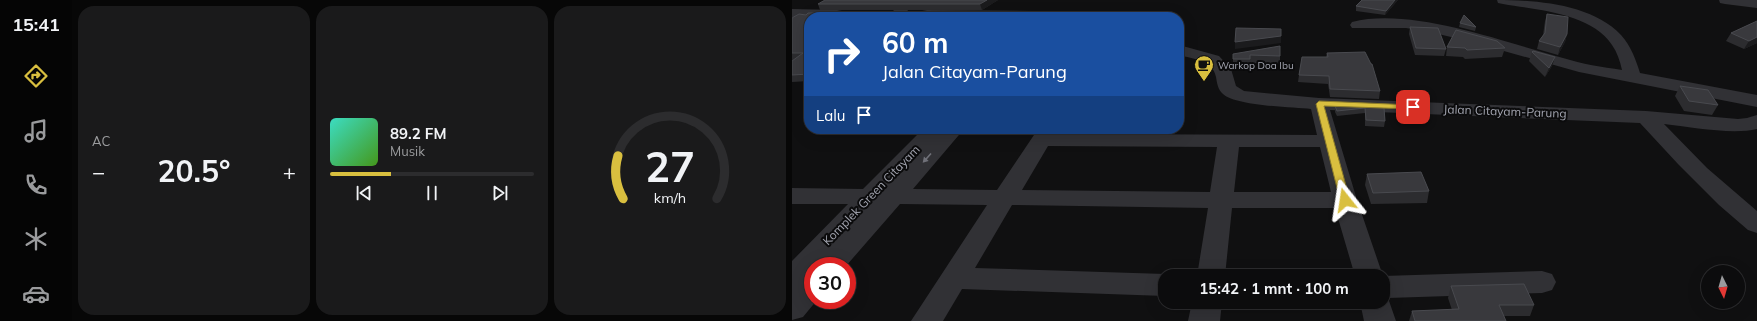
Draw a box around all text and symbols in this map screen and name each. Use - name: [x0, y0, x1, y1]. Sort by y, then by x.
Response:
- text: 15:41: [12, 13, 60, 36]
- text: 60 m: [882, 25, 948, 60]
- icon: right: [816, 28, 868, 80]
- cafe icon: Warkop Doa Ibu: [1193, 54, 1215, 82]
- place label: Warkop Doa Ibu: [1218, 59, 1294, 72]
- text: Jalan Citayam-Parung: [882, 60, 1067, 83]
- icon: directions: [22, 62, 50, 90]
- pin: [1396, 90, 1430, 124]
- icon: arrive: [1402, 96, 1424, 118]
- street label: Jalan Citayam-Parung: [1443, 101, 1567, 121]
- icon: arrive: [853, 104, 875, 126]
- text: Lalu: [816, 106, 845, 125]
- icon: music: [22, 117, 50, 145]
- text: 89.2 FM: [390, 124, 446, 143]
- text: AC: [92, 133, 110, 149]
- text: 27: [645, 139, 695, 191]
- street label: Komplek Green Citayam: [819, 142, 923, 248]
- text: Musik: [390, 143, 425, 159]
- text: 20.5°: [158, 152, 230, 190]
- one-way arrow: [923, 153, 932, 163]
- text: −: [92, 158, 105, 186]
- text: +: [283, 158, 296, 186]
- icon: phone: [22, 171, 50, 199]
- position arrow: [1324, 179, 1366, 221]
- icon: previous: [353, 182, 375, 204]
- icon: pause: [421, 182, 443, 204]
- icon: next: [489, 182, 511, 204]
- text: km/h: [654, 188, 686, 206]
- icon: climate: [22, 225, 50, 253]
- speed limit sign: 30: [804, 257, 856, 309]
- north arrow: [1701, 265, 1745, 309]
- map controls: [1701, 265, 1745, 309]
- text: 15:42 · 1 mnt · 100 m: [1199, 279, 1349, 298]
- icon: car: [22, 280, 50, 308]

